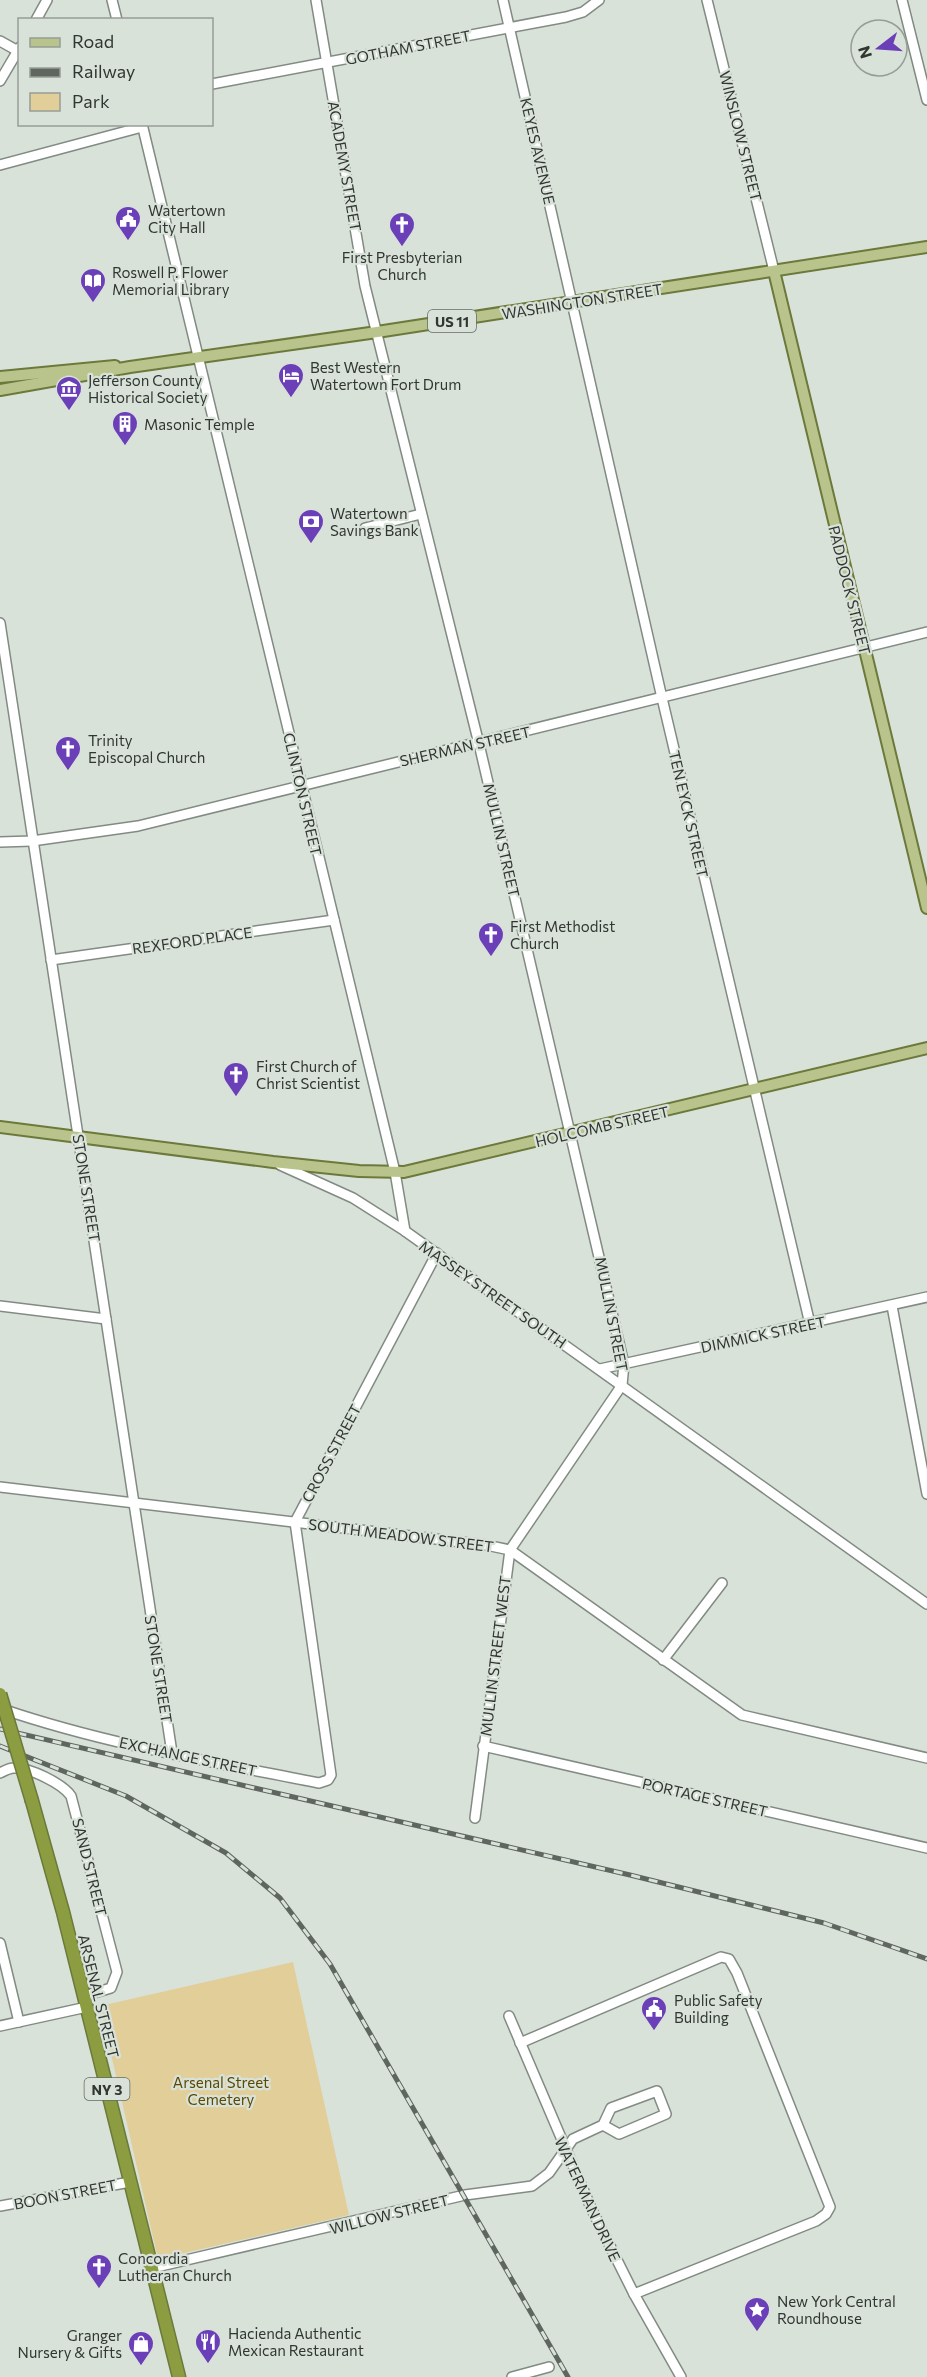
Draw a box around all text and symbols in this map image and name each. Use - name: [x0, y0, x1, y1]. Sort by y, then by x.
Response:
- legend: [18, 18, 213, 126]
- north arrow: [849, 18, 909, 78]
- street label: GOTHAM STREET: [344, 26, 472, 68]
- text: Road: [72, 30, 114, 52]
- text: N: [853, 44, 875, 61]
- text: Railway: [72, 60, 135, 82]
- street label: WINSLOW STREET: [716, 69, 766, 203]
- text: Park: [72, 90, 110, 112]
- street label: KEYES AVENUE: [517, 96, 559, 206]
- street label: ACADEMY STREET: [325, 99, 365, 233]
- place label: Watertown City Hall: [148, 201, 226, 236]
- public building icon: Watertown City Hall: [113, 204, 143, 242]
- church icon: First Presbyterian Church: [387, 210, 417, 248]
- place label: First Presbyterian Church: [342, 248, 462, 283]
- place label: Roswell P. Flower Memorial Library: [112, 263, 230, 298]
- library icon: Roswell P. Flower Memorial Library: [78, 266, 108, 304]
- street label: WASHINGTON STREET: [501, 279, 664, 323]
- road number: US 11: [428, 310, 476, 332]
- place label: Best Western Watertown Fort Drum: [310, 358, 461, 393]
- hotel icon: Best Western Watertown Fort Drum: [276, 361, 306, 399]
- place label: Jefferson County Historical Society: [88, 371, 208, 406]
- museum icon: Jefferson County Historical Society: [54, 374, 84, 412]
- building icon: Masonic Temple: [110, 409, 140, 447]
- place label: Masonic Temple: [144, 415, 255, 433]
- place label: Watertown Savings Bank: [330, 504, 419, 539]
- bank icon: Watertown Savings Bank: [296, 507, 326, 545]
- street label: PADDOCK STREET: [825, 524, 875, 657]
- street label: SHERMAN STREET: [398, 722, 532, 770]
- place label: Trinity Episcopal Church: [88, 731, 205, 766]
- street label: CLINTON STREET: [280, 731, 326, 858]
- church icon: Trinity Episcopal Church: [53, 734, 83, 772]
- street label: TEN EYCK STREET: [666, 749, 712, 880]
- street label: MULLIN STREET: [480, 781, 524, 899]
- place label: First Methodist Church: [510, 917, 615, 952]
- church icon: First Methodist Church: [476, 920, 506, 958]
- street label: REXFORD PLACE: [131, 923, 253, 957]
- place label: First Church of Christ Scientist: [256, 1057, 360, 1092]
- church icon: First Church of Christ Scientist: [221, 1060, 251, 1098]
- street label: HOLCOMB STREET: [533, 1102, 671, 1150]
- street label: STONE STREET: [70, 1133, 104, 1244]
- street label: MASSEY STREET SOUTH: [416, 1236, 570, 1352]
- street label: MULLIN STREET: [592, 1255, 632, 1373]
- street label: DIMMICK STREET: [699, 1312, 827, 1356]
- street label: CROSS STREET: [298, 1401, 365, 1505]
- street label: SOUTH MEADOW STREET: [307, 1515, 495, 1555]
- street label: MULLIN STREET WEST: [476, 1574, 514, 1737]
- street label: STONE STREET: [142, 1614, 176, 1725]
- street label: EXCHANGE STREET: [118, 1733, 259, 1779]
- street label: PORTAGE STREET: [641, 1774, 770, 1820]
- street label: SAND STREET: [69, 1816, 111, 1918]
- street label: ARSENAL STREET: [75, 1932, 123, 2060]
- place label: Public Safety Building: [674, 1991, 763, 2026]
- public building icon: Public Safety Building: [639, 1994, 669, 2032]
- park label: Arsenal Street Cemetery: [173, 2073, 269, 2108]
- road number: NY 3: [84, 2078, 130, 2100]
- street label: WATERMAN DRIVE: [551, 2134, 625, 2264]
- street label: BOON STREET: [12, 2175, 118, 2213]
- street label: WILLOW STREET: [328, 2190, 451, 2238]
- place label: Concordia Lutheran Church: [118, 2249, 232, 2284]
- church icon: Concordia Lutheran Church: [84, 2252, 114, 2290]
- place label: New York Central Roundhouse: [777, 2292, 896, 2327]
- place icon: New York Central Roundhouse: [742, 2295, 772, 2333]
- place label: Hacienda Authentic Mexican Restaurant: [228, 2324, 364, 2359]
- place label: Granger Nursery & Gifts: [18, 2326, 122, 2361]
- restaurant icon: Hacienda Authentic Mexican Restaurant: [193, 2327, 223, 2365]
- shop icon: Granger Nursery & Gifts: [126, 2329, 156, 2367]

